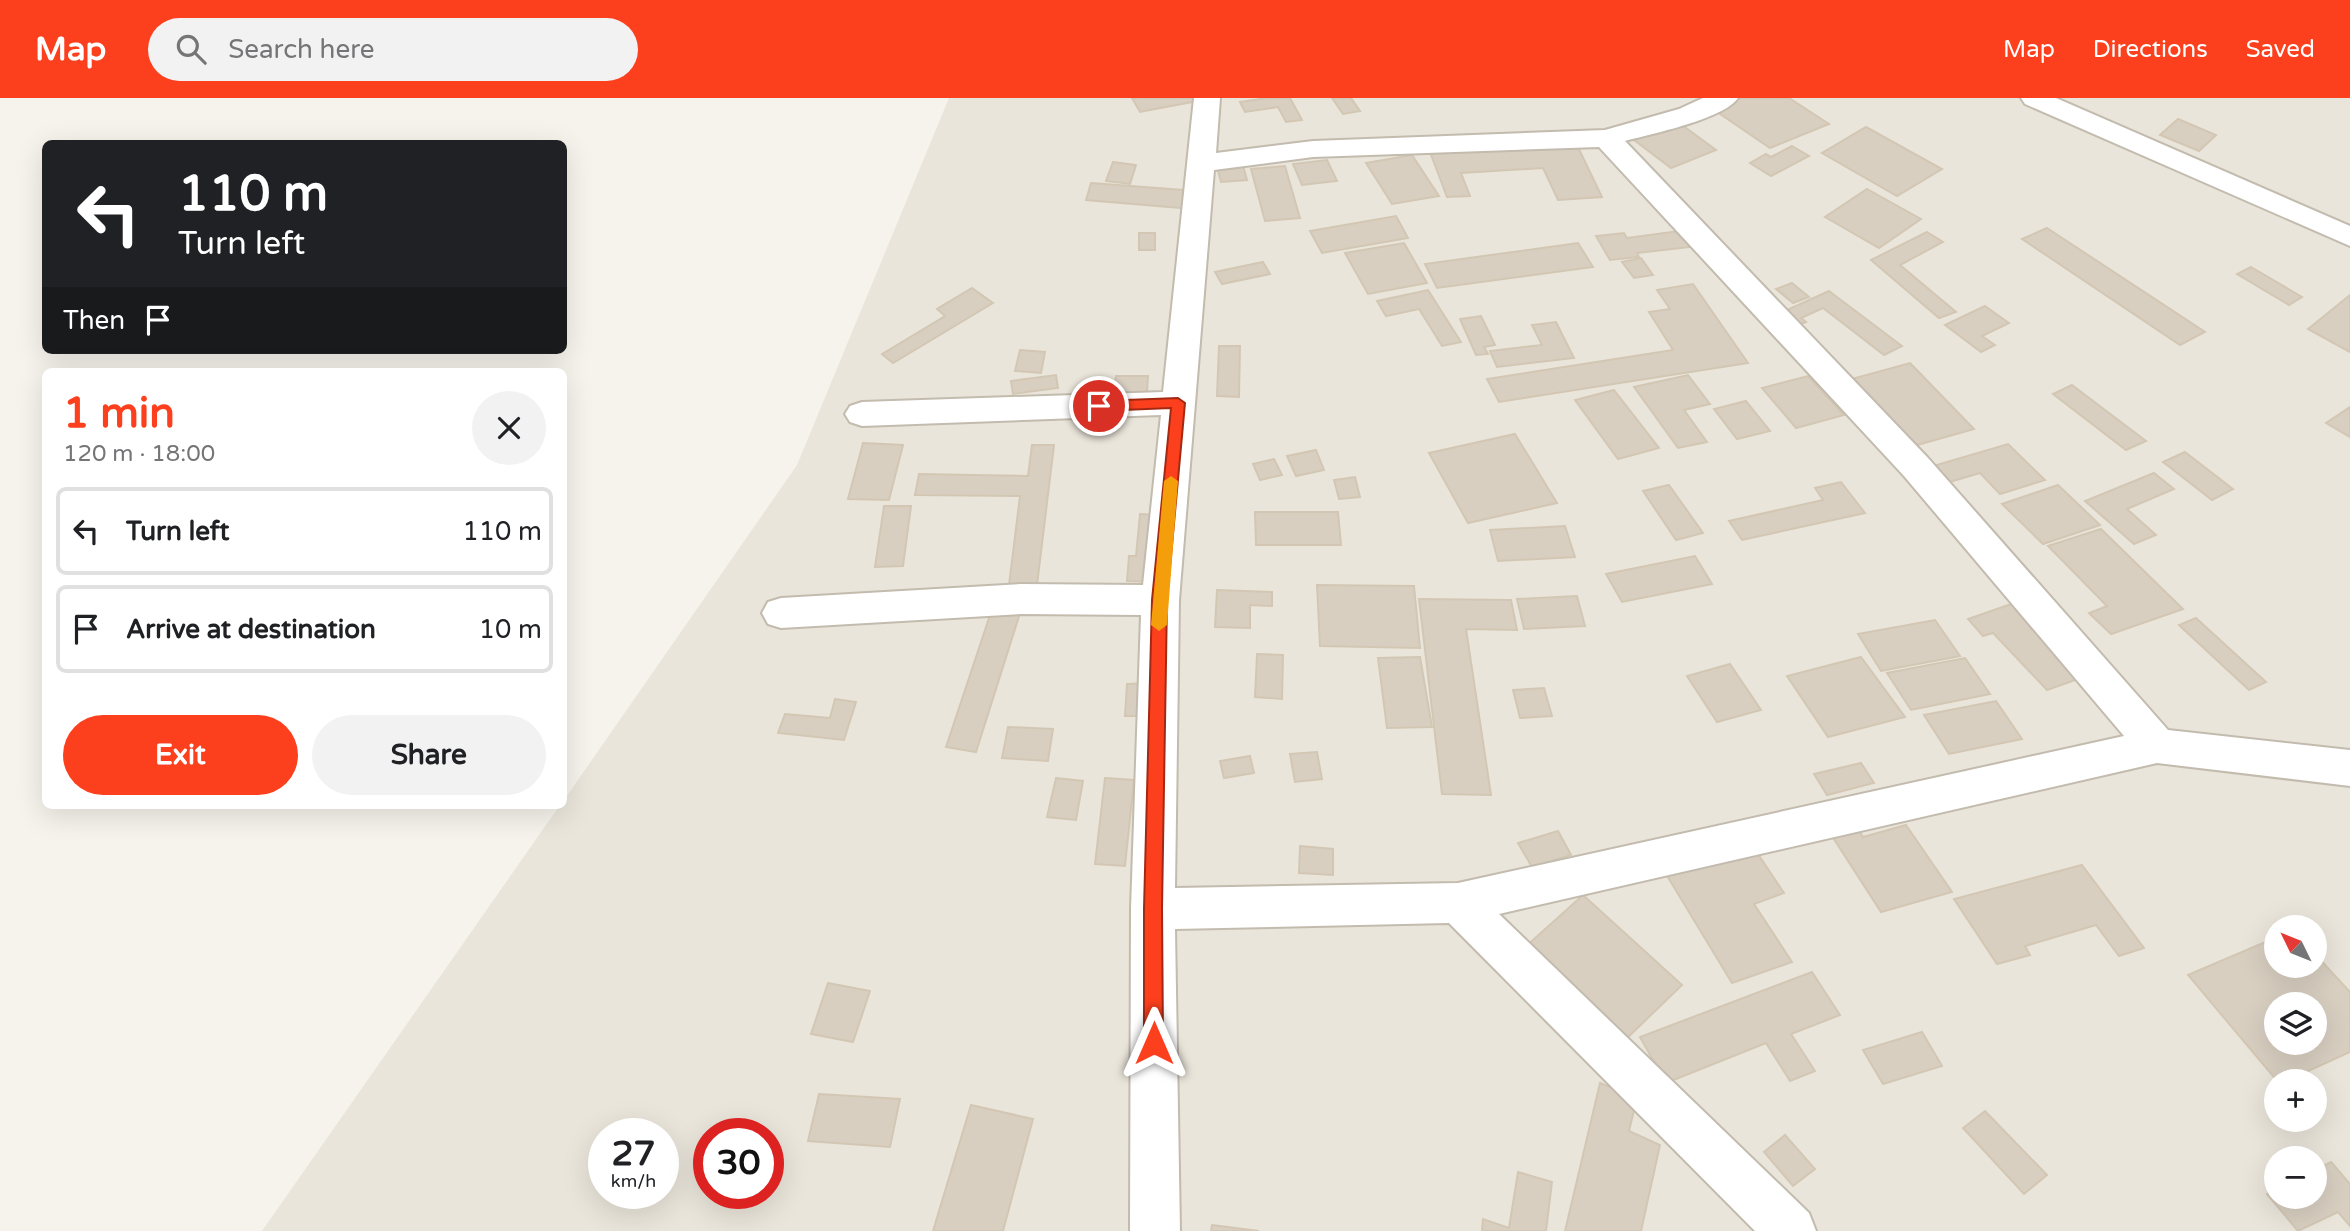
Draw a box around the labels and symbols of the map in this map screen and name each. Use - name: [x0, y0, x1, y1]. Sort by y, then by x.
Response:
- pin: [1069, 376, 1129, 436]
- north arrow: [2264, 915, 2328, 978]
- position arrow: [1117, 1006, 1191, 1080]
- speed limit sign: 30: [693, 1118, 784, 1209]

